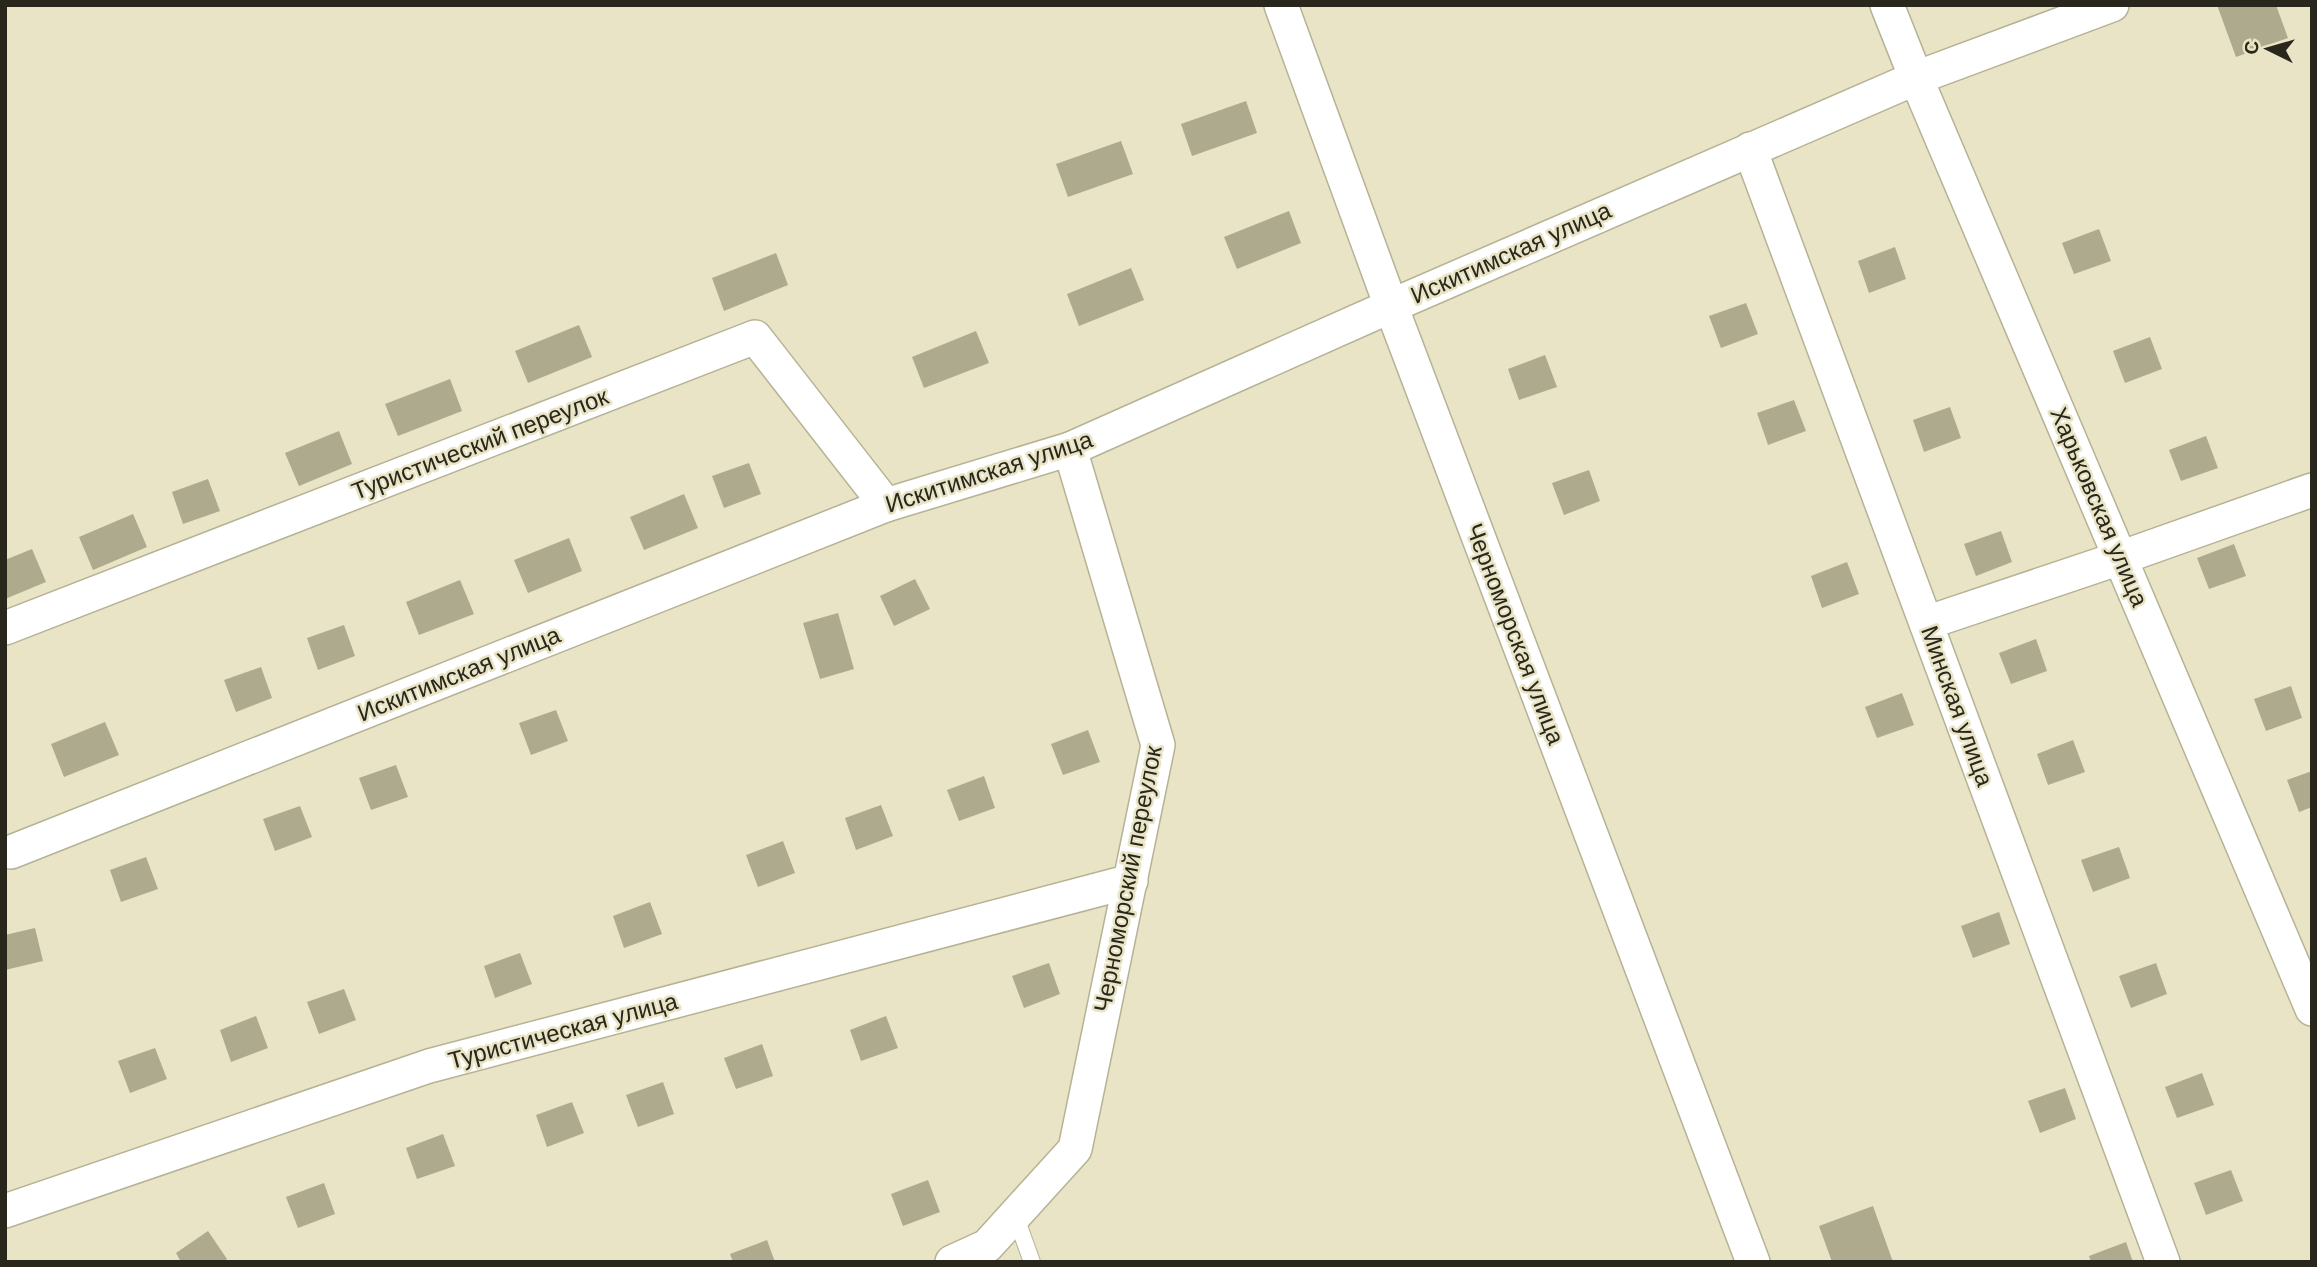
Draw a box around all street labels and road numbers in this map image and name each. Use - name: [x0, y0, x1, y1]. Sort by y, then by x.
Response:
- street label: Искитимская улица: [1407, 196, 1616, 309]
- street label: Туристический переулок: [348, 382, 612, 505]
- street label: Харьковская улица: [2045, 403, 2154, 611]
- street label: Искитимская улица: [882, 425, 1096, 518]
- street label: Черноморская улица: [1461, 520, 1570, 749]
- street label: Искитимская улица: [354, 620, 565, 727]
- street label: Минская улица: [1916, 622, 1999, 790]
- street label: Черноморский переулок: [1088, 743, 1167, 1014]
- street label: Туристическая улица: [445, 987, 681, 1074]

